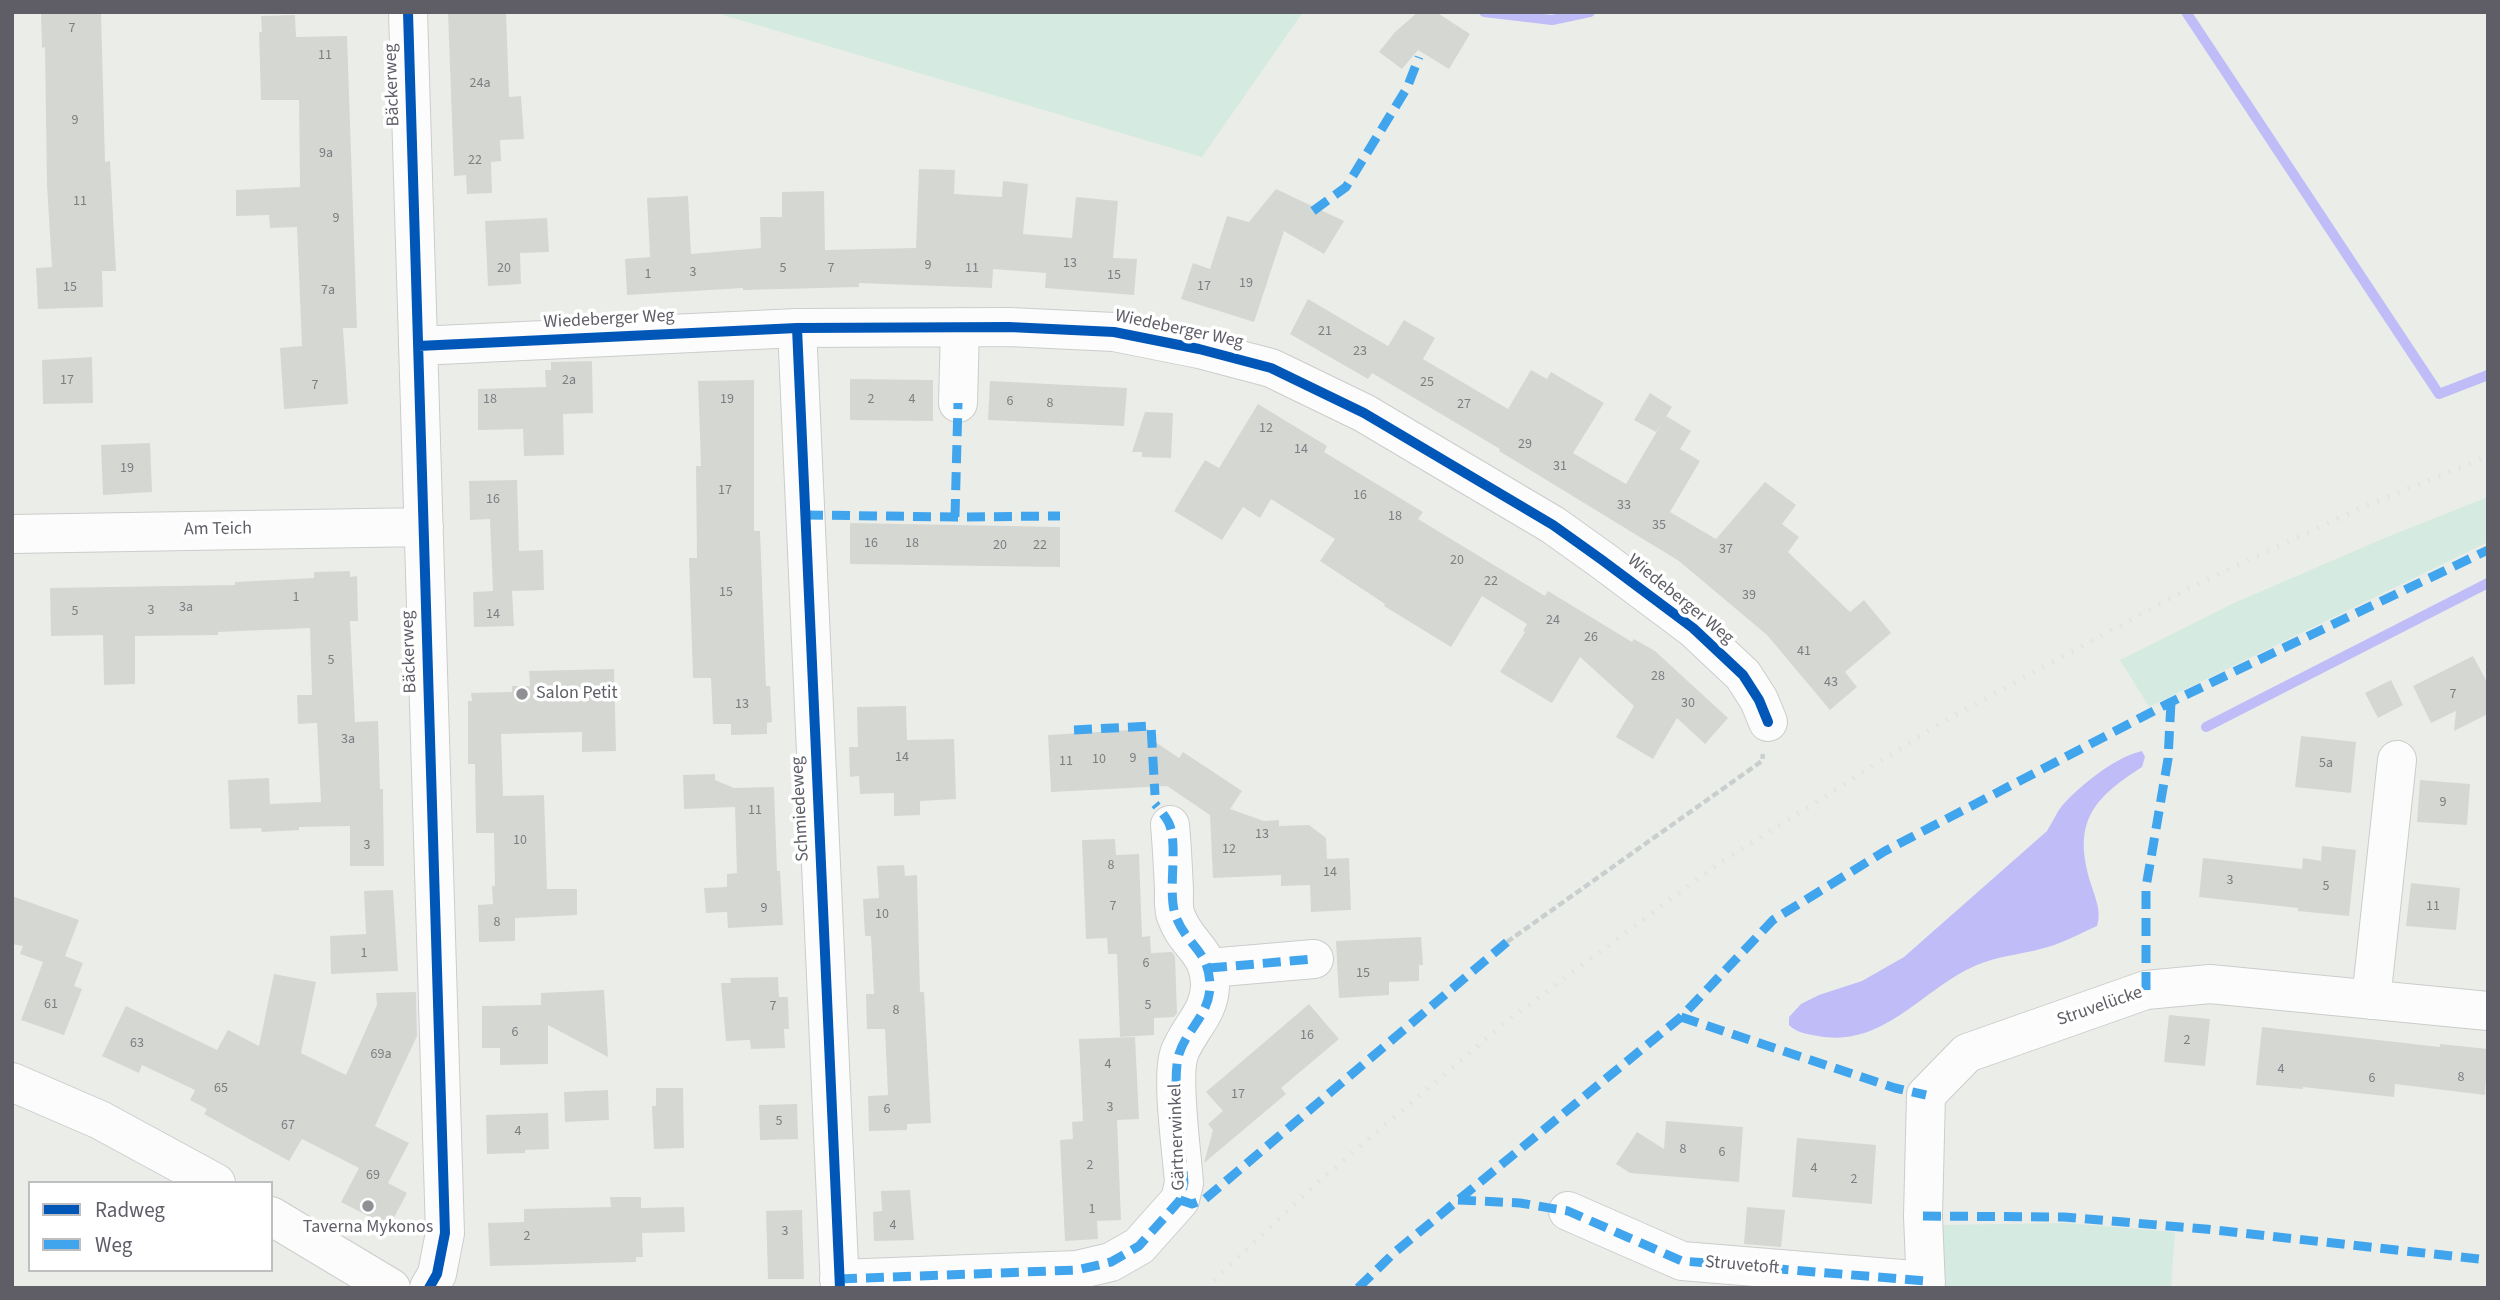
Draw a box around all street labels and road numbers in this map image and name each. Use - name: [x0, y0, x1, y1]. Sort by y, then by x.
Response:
- street label: Bäckerweg: [381, 43, 405, 127]
- street label: Wiedeberger Weg: [543, 306, 675, 334]
- street label: Wiedeberger Weg: [1113, 306, 1245, 354]
- street label: Am Teich: [184, 519, 252, 541]
- street label: Wiedeberger Weg: [1622, 550, 1738, 650]
- street label: Bäckerweg: [398, 610, 422, 694]
- street label: Schmiedeweg: [787, 756, 815, 862]
- street label: Struvelücke: [2055, 982, 2145, 1032]
- street label: Gärtnerwinkel: [1165, 1083, 1191, 1191]
- street label: Struvetoft: [1704, 1252, 1780, 1280]

